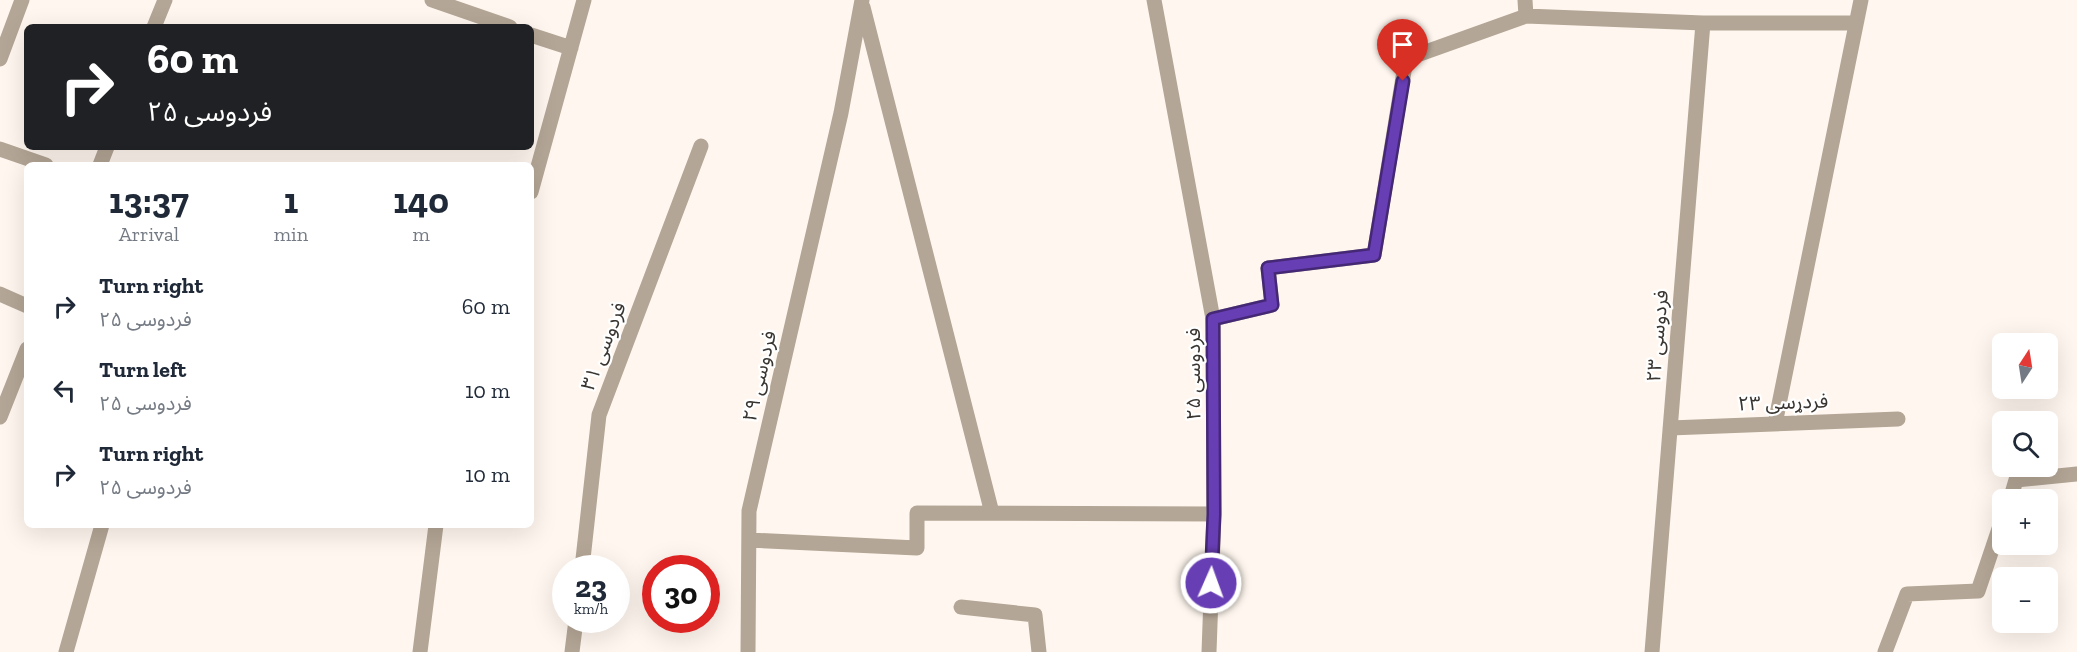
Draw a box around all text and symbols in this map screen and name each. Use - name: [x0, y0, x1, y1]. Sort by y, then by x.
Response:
- pin: [1377, 19, 1428, 81]
- icon: arrive: [1386, 28, 1419, 61]
- text: 60 m: [147, 33, 238, 84]
- icon: right: [48, 48, 126, 126]
- text: فردوسی ۲۵: [147, 96, 272, 128]
- text: 13:37: [109, 179, 189, 222]
- text: 1: [284, 179, 298, 222]
- text: 140: [393, 179, 449, 222]
- text: Arrival: [119, 222, 179, 246]
- text: min: [274, 222, 308, 246]
- text: m: [412, 222, 430, 246]
- text: Turn right: [99, 272, 203, 299]
- street label: فردوسی ۲۳: [1641, 289, 1673, 383]
- icon: right: [48, 290, 81, 323]
- text: 60 m: [462, 293, 510, 320]
- street label: فردوسی ۳۱: [575, 298, 631, 394]
- text: فردوسی ۲۵: [99, 307, 192, 331]
- street label: فردوسی ۲۹: [737, 328, 781, 424]
- street label: فردوسی ۲۵: [1181, 328, 1205, 420]
- north arrow: [1992, 333, 2058, 399]
- map controls: [1992, 333, 2058, 633]
- text: Turn left: [99, 356, 186, 383]
- icon: left: [48, 374, 81, 407]
- text: 10 m: [465, 377, 510, 404]
- street label: فردړسی ۲۳: [1737, 388, 1829, 416]
- text: فردوسی ۲۵: [99, 391, 192, 415]
- button: search: [1992, 411, 2058, 477]
- text: Turn right: [99, 440, 203, 467]
- icon: right: [48, 458, 81, 491]
- text: 10 m: [465, 461, 510, 488]
- text: فردوسی ۲۵: [99, 475, 192, 499]
- button: +: [1992, 489, 2058, 555]
- position arrow: [1179, 551, 1243, 615]
- speed limit sign: 30: [642, 555, 720, 633]
- button: −: [1992, 567, 2058, 633]
- text: 23: [575, 569, 607, 605]
- text: km/h: [574, 600, 608, 618]

